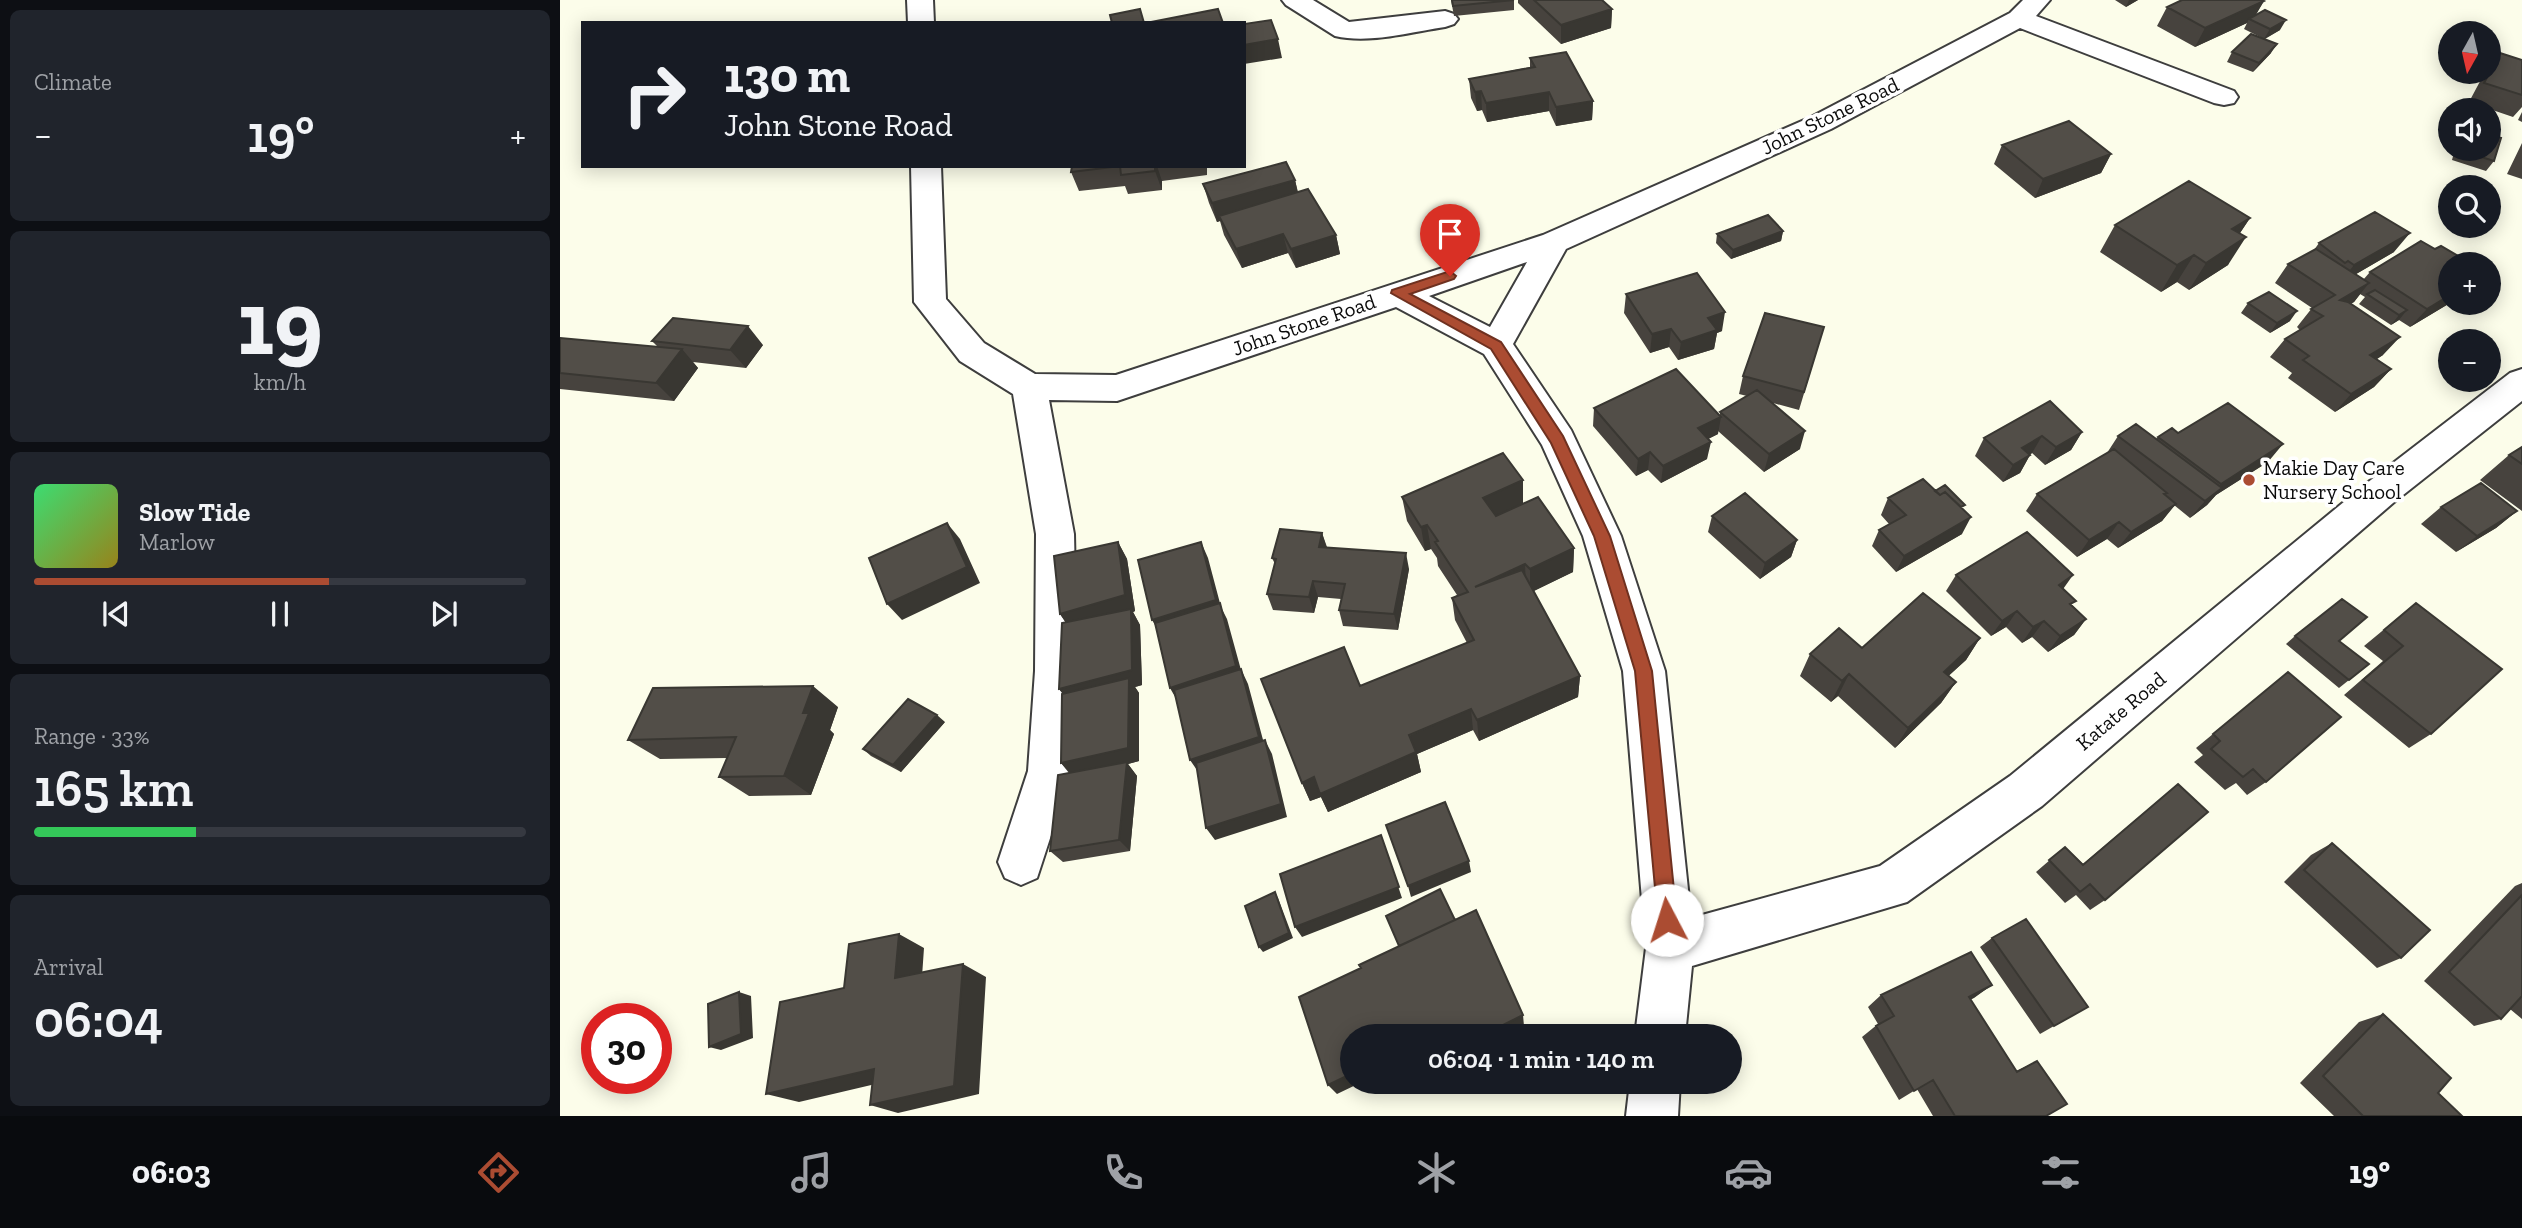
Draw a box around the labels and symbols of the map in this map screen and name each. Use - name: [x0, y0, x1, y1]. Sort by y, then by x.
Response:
- north arrow: [2438, 21, 2501, 84]
- street label: John Stone Road: [1757, 71, 1903, 160]
- pin: [1420, 204, 1480, 276]
- street label: John Stone Road: [1229, 288, 1379, 361]
- place label: Makie Day Care Nursery School: [2263, 455, 2405, 504]
- marker: Makie Day Care Nursery School: [2241, 472, 2257, 488]
- street label: Katate Road: [2071, 666, 2171, 755]
- position arrow: [1630, 883, 1704, 957]
- speed limit sign: 30: [581, 1003, 672, 1094]

